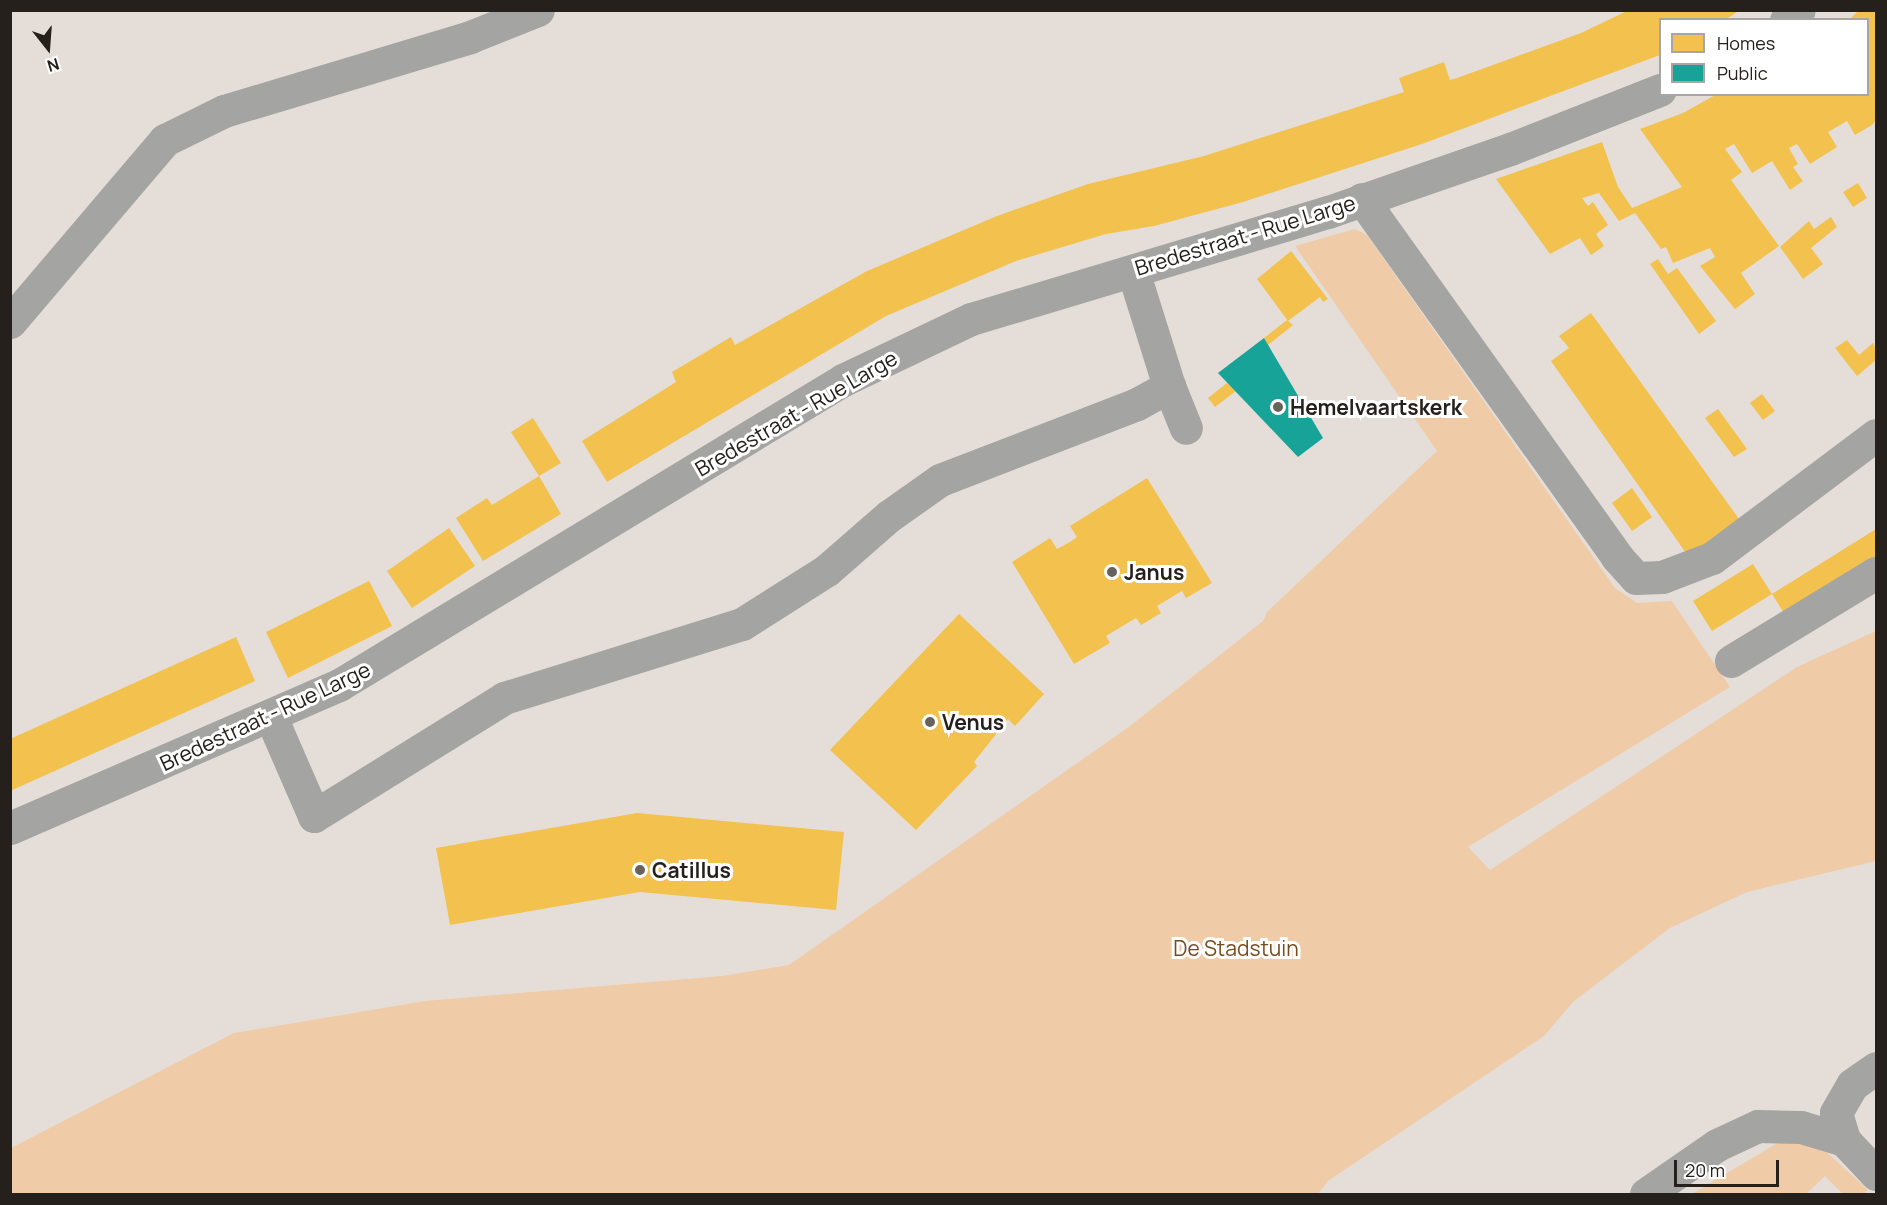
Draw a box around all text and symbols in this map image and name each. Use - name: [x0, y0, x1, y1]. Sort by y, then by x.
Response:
- north arrow: [18, 18, 78, 78]
- legend: [1659, 18, 1869, 96]
- text: Homes: [1717, 31, 1775, 55]
- text: N: [45, 53, 62, 77]
- text: Public: [1717, 61, 1768, 85]
- street label: Bredestraat - Rue Large: [1132, 189, 1358, 281]
- street label: Bredestraat - Rue Large: [690, 345, 902, 481]
- place label: Hemelvaartskerk: [1290, 394, 1462, 420]
- marker: Hemelvaartskerk: [1271, 400, 1285, 414]
- place label: Janus: [1124, 559, 1184, 585]
- marker: Janus: [1105, 565, 1119, 579]
- street label: Bredestraat - Rue Large: [156, 656, 374, 776]
- place label: Venus: [942, 709, 1004, 735]
- marker: Venus: [923, 715, 937, 729]
- place label: Catillus: [652, 857, 731, 883]
- marker: Catillus: [633, 863, 647, 877]
- park label: De Stadstuin: [1173, 935, 1299, 961]
- scale bar: [1677, 1148, 1782, 1186]
- text: 20 m: [1685, 1158, 1725, 1182]

